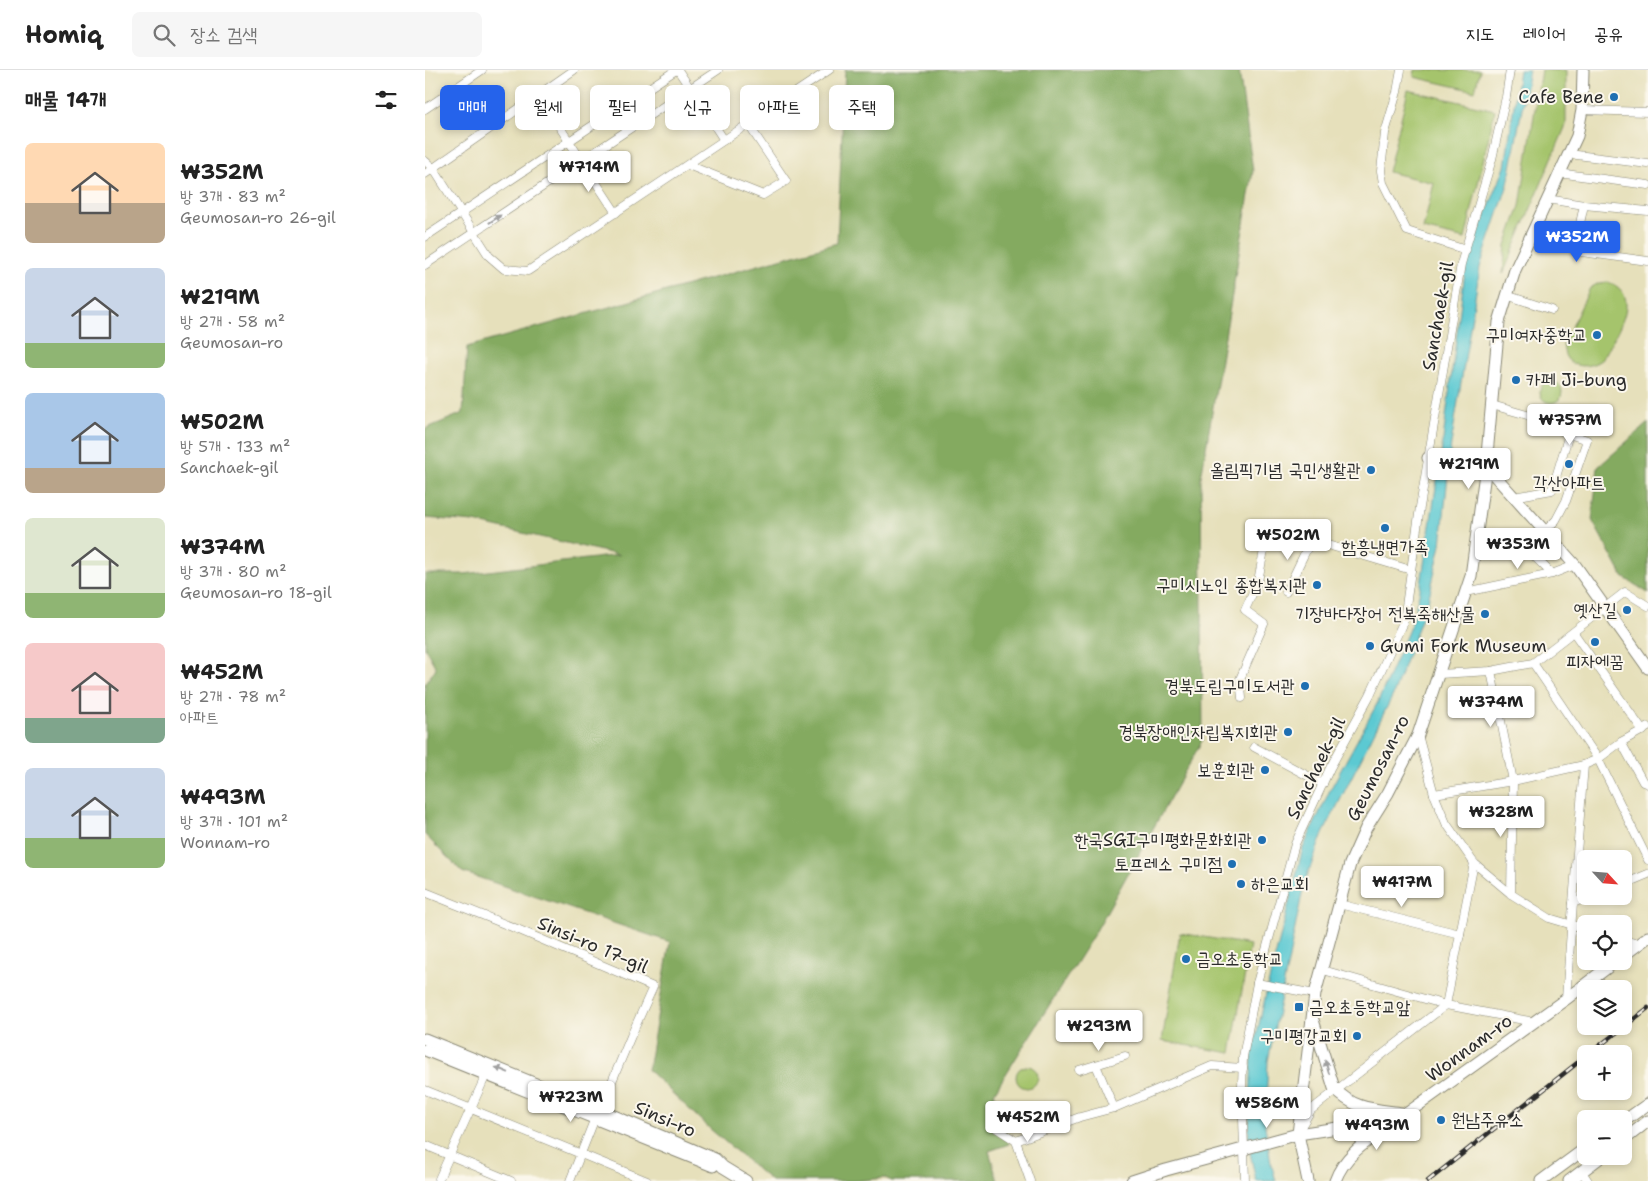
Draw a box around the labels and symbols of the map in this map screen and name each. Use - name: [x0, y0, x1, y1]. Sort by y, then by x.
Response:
- place label: Cafe Bene: [1518, 85, 1604, 109]
- marker: Cafe Bene: [1608, 91, 1620, 103]
- pin: ₩714M: [554, 150, 624, 193]
- one-way arrow: [488, 214, 501, 224]
- pin: ₩352M: [1542, 220, 1612, 263]
- street label: Sanchaek-gil: [1417, 259, 1460, 373]
- place label: 구미여자중학교: [1486, 323, 1587, 347]
- marker: 구미여자중학교: [1591, 329, 1603, 341]
- place label: 카페 Ji-bung: [1526, 368, 1627, 392]
- marker: 카페 Ji-bung: [1510, 374, 1522, 386]
- pin: ₩757M: [1535, 404, 1605, 446]
- pin: ₩219M: [1434, 448, 1504, 490]
- place label: 올림픽기념 국민생활관: [1210, 458, 1361, 482]
- marker: 각산아파트: [1563, 458, 1575, 470]
- marker: 올림픽기념 국민생활관: [1365, 464, 1377, 476]
- place label: 각산아파트: [1533, 471, 1605, 495]
- pin: ₩502M: [1253, 518, 1323, 561]
- marker: 함흥냉면가족: [1379, 522, 1391, 534]
- pin: ₩353M: [1483, 528, 1553, 570]
- place label: 함흥냉면가족: [1342, 535, 1428, 559]
- place label: 구미시노인 종합복지관: [1156, 573, 1307, 597]
- marker: 구미시노인 종합복지관: [1311, 579, 1323, 591]
- place label: 옛산길: [1574, 598, 1618, 622]
- place label: 기장바다장어 전복죽해산물: [1295, 602, 1475, 626]
- marker: 옛산길: [1621, 604, 1633, 616]
- marker: 기장바다장어 전복죽해산물: [1479, 608, 1491, 620]
- place label: Gumi Fork Museum: [1380, 634, 1547, 658]
- marker: 피자에꿈: [1589, 636, 1601, 648]
- marker: Gumi Fork Museum: [1364, 640, 1376, 652]
- place label: 피자에꿈: [1566, 649, 1624, 673]
- place label: 경북도립구미도서관: [1165, 674, 1295, 698]
- marker: 경북도립구미도서관: [1299, 680, 1311, 692]
- pin: ₩374M: [1456, 686, 1526, 728]
- street label: Geumosan-ro: [1341, 711, 1415, 825]
- street label: Sanchaek-gil: [1281, 712, 1351, 823]
- place label: 경북장애인자립복지회관: [1119, 720, 1278, 744]
- marker: 경북장애인자립복지회관: [1282, 726, 1294, 738]
- place label: 보훈회관: [1197, 758, 1255, 782]
- marker: 보훈회관: [1259, 764, 1271, 776]
- pin: ₩328M: [1466, 796, 1536, 838]
- place label: 한국SGI구미평화문화회관: [1074, 828, 1252, 852]
- marker: 한국SGI구미평화문화회관: [1256, 834, 1268, 846]
- north arrow: [1577, 850, 1633, 905]
- place label: 토프레소 구미점: [1114, 852, 1223, 876]
- marker: 토프레소 구미점: [1226, 858, 1238, 870]
- pin: ₩417M: [1367, 866, 1437, 908]
- place label: 하은교회: [1251, 872, 1309, 896]
- marker: 하은교회: [1235, 878, 1247, 890]
- street label: Sinsi-ro 17-gil: [534, 911, 653, 979]
- place label: 금오초등학교: [1196, 947, 1283, 971]
- marker: 금오초등학교: [1180, 953, 1192, 965]
- place label: 금오초등학교앞: [1309, 995, 1411, 1019]
- marker: 금오초등학교앞: [1293, 1001, 1305, 1013]
- street label: Wonnam-ro: [1421, 1008, 1517, 1088]
- pin: ₩293M: [1064, 1010, 1134, 1052]
- place label: 구미평강교회: [1260, 1024, 1347, 1048]
- marker: 구미평강교회: [1351, 1030, 1363, 1042]
- one-way arrow: [1323, 1059, 1331, 1074]
- one-way arrow: [494, 1066, 509, 1074]
- pin: ₩723M: [536, 1080, 606, 1123]
- pin: ₩586M: [1232, 1086, 1302, 1129]
- street label: Sinsi-ro: [631, 1095, 699, 1143]
- pin: ₩452M: [993, 1100, 1063, 1143]
- pin: ₩493M: [1342, 1108, 1412, 1151]
- place label: 원남주유소: [1451, 1108, 1523, 1132]
- marker: 원남주유소: [1435, 1114, 1447, 1126]

